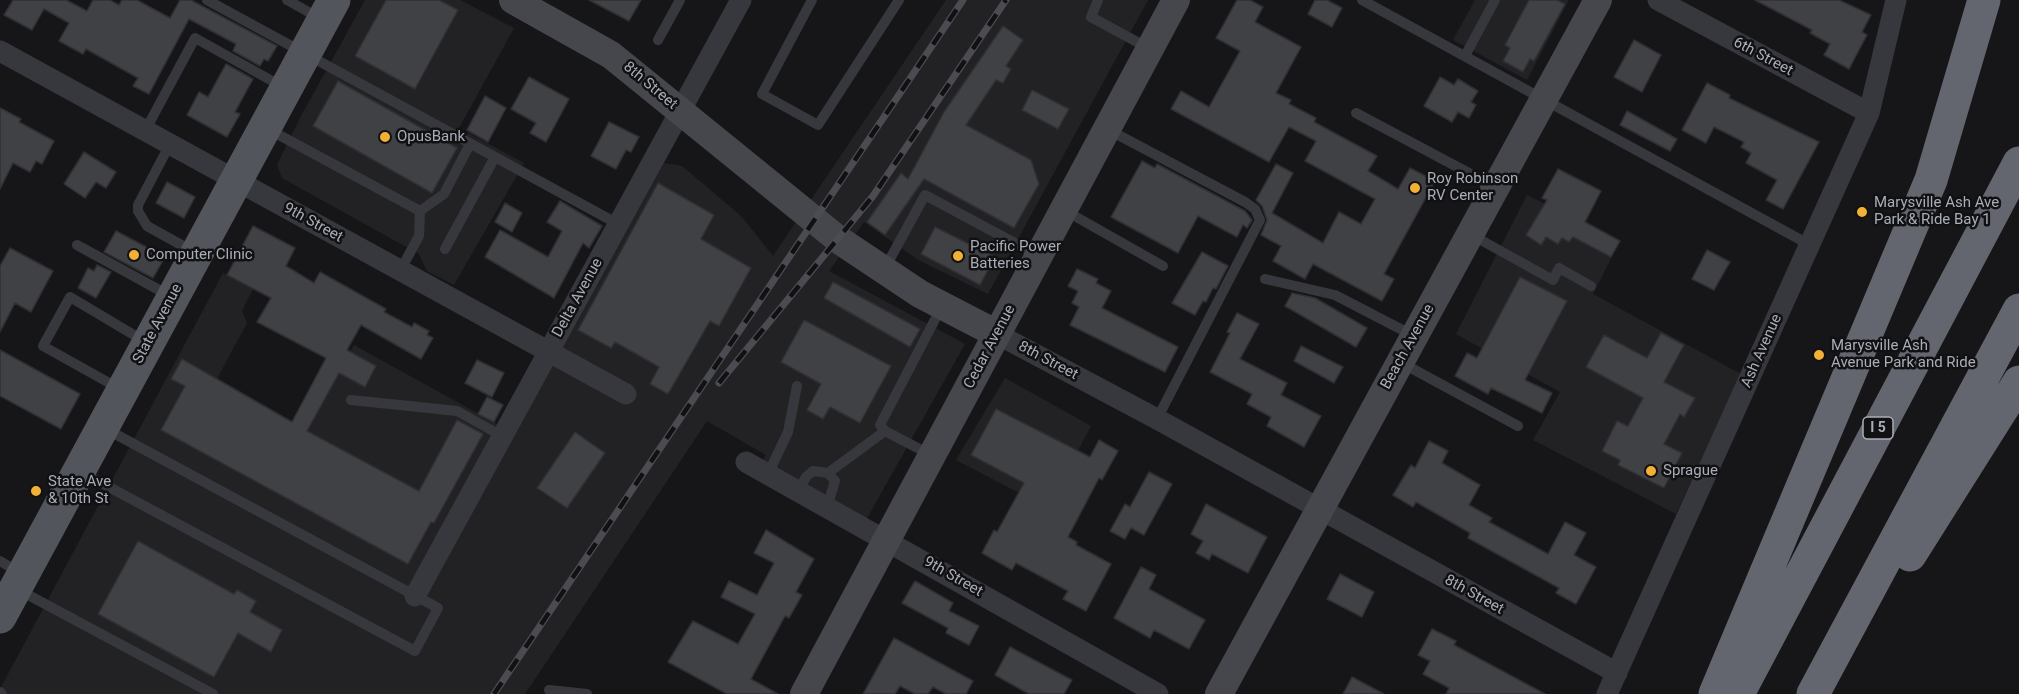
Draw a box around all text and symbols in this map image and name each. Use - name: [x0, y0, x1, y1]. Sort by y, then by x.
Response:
- street label: 6th Street: [1730, 34, 1796, 80]
- street label: 8th Street: [619, 58, 681, 114]
- place label: OpusBank: [397, 128, 465, 146]
- marker: OpusBank: [378, 130, 392, 144]
- place label: Roy Robinson RV Center: [1427, 170, 1518, 205]
- marker: Roy Robinson RV Center: [1408, 181, 1422, 195]
- place label: Marysville Ash Ave Park & Ride Bay 1: [1874, 194, 1999, 229]
- street label: 9th Street: [280, 199, 346, 247]
- marker: Marysville Ash Ave Park & Ride Bay 1: [1855, 205, 1869, 219]
- place label: Pacific Power Batteries: [970, 238, 1061, 273]
- place label: Computer Clinic: [146, 246, 253, 264]
- marker: Computer Clinic: [127, 248, 141, 262]
- marker: Pacific Power Batteries: [951, 249, 965, 263]
- street label: Delta Avenue: [549, 255, 607, 341]
- street label: State Avenue: [129, 281, 187, 367]
- street label: Beach Avenue: [1377, 301, 1439, 393]
- street label: Cedar Avenue: [960, 302, 1020, 392]
- street label: Ash Avenue: [1738, 311, 1786, 391]
- place label: Marysville Ash Avenue Park and Ride: [1831, 337, 1976, 372]
- street label: 8th Street: [1015, 338, 1081, 384]
- marker: Marysville Ash Avenue Park and Ride: [1812, 348, 1826, 362]
- road number: I 5: [1863, 417, 1893, 439]
- place label: Sprague: [1663, 462, 1718, 480]
- marker: Sprague: [1644, 464, 1658, 478]
- place label: State Ave & 10th St: [48, 473, 111, 508]
- marker: State Ave & 10th St: [29, 484, 43, 498]
- street label: 9th Street: [920, 553, 986, 601]
- street label: 8th Street: [1441, 571, 1507, 619]

